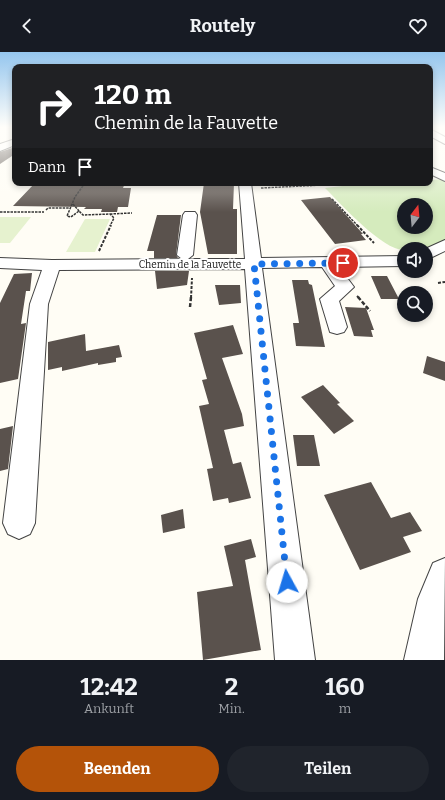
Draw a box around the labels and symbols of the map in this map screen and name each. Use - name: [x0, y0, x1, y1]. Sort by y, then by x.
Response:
- north arrow: [397, 198, 433, 234]
- pin: [326, 246, 360, 280]
- street label: Chemin de la Fauvette: [139, 259, 241, 271]
- position arrow: [266, 561, 308, 603]

